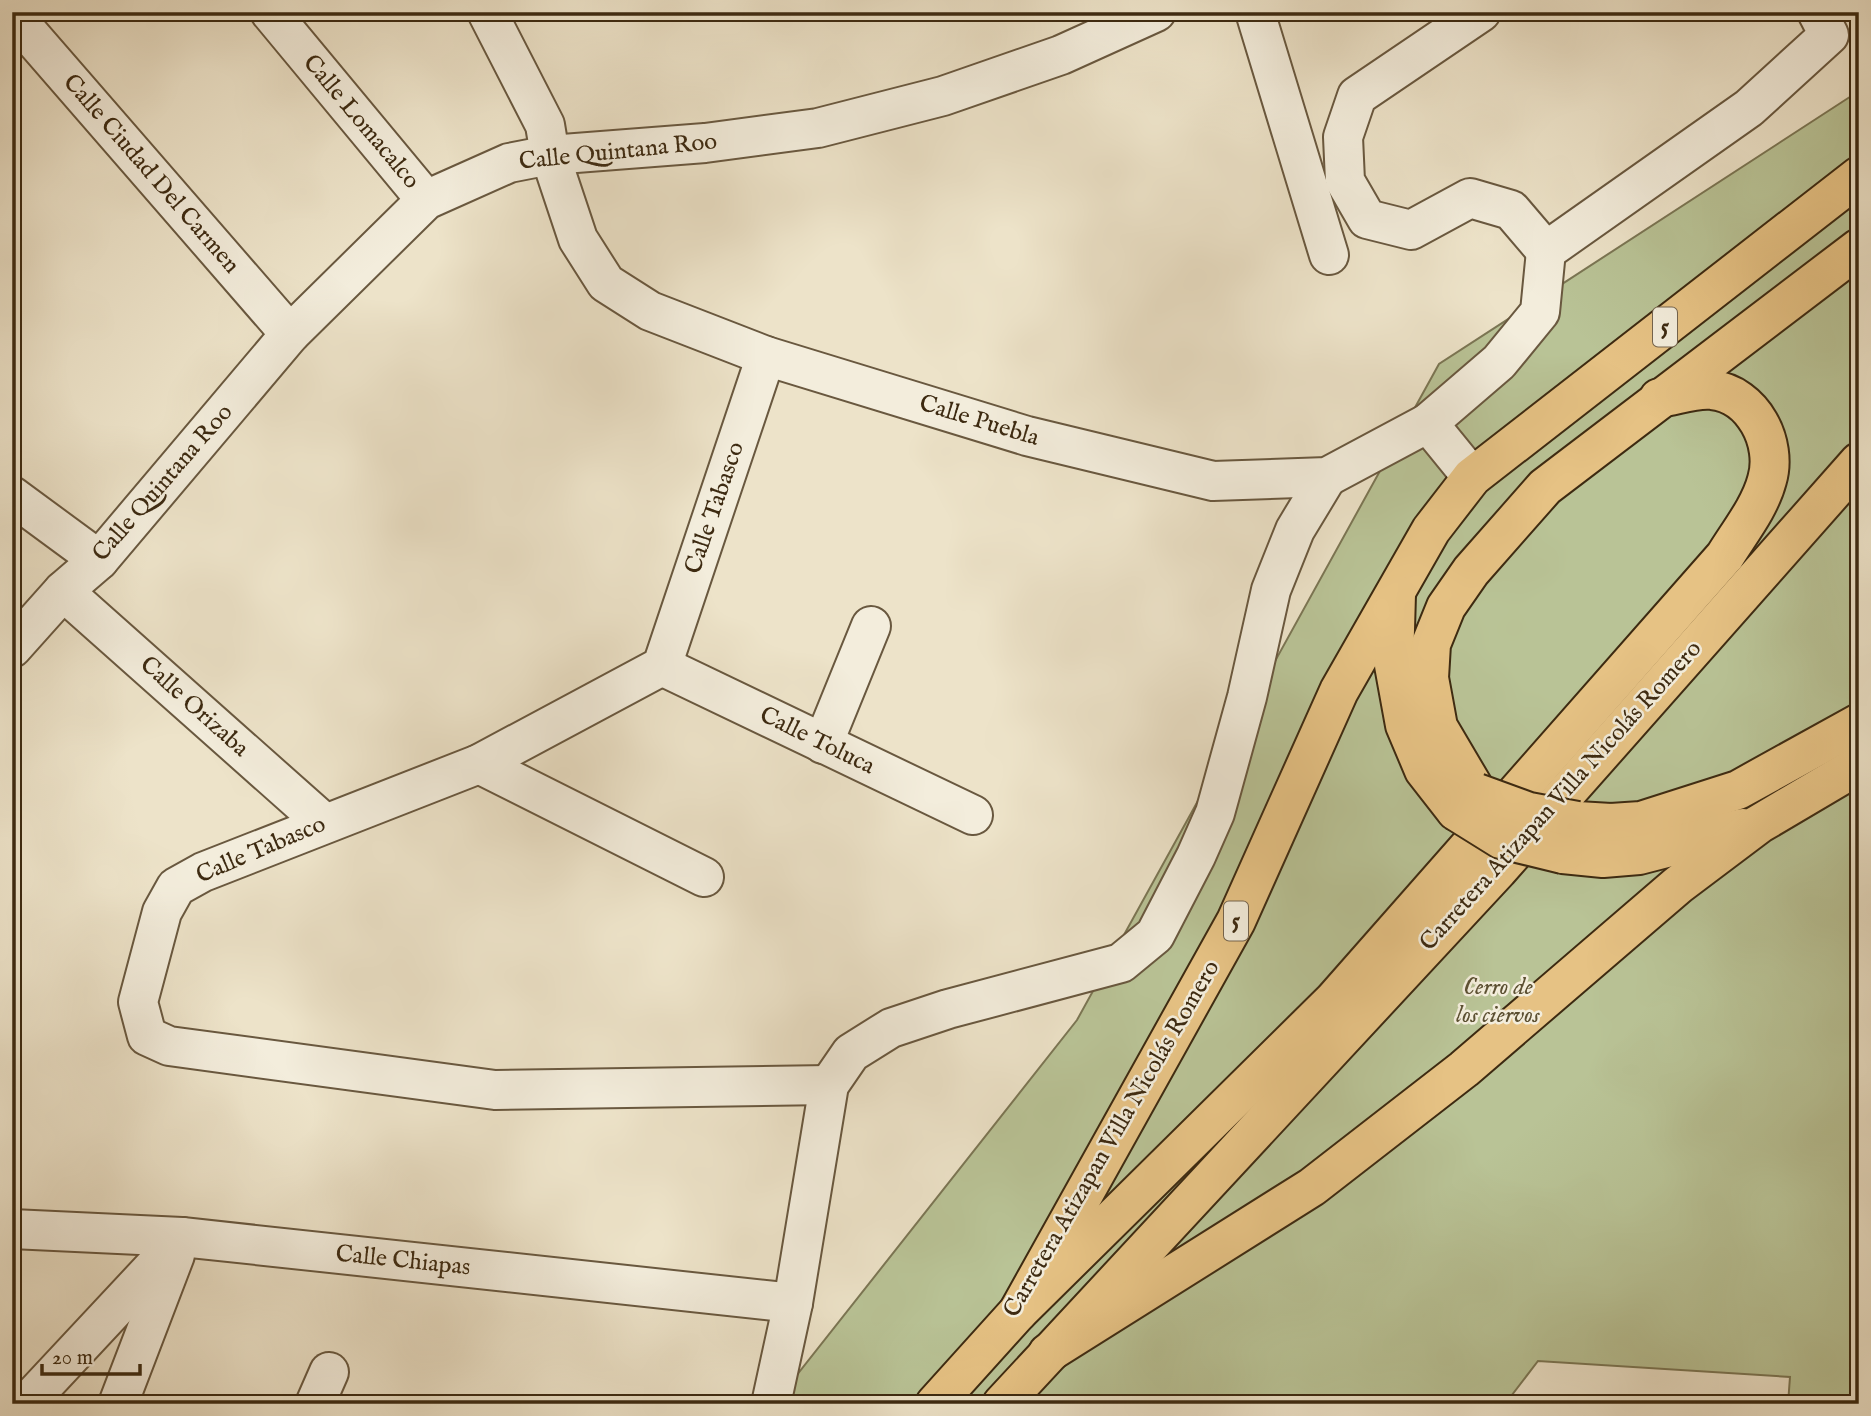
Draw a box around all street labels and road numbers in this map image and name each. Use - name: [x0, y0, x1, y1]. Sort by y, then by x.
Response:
- street label: Calle Lomacalco: [296, 48, 426, 196]
- street label: Calle Ciudad Del Carmen: [56, 68, 246, 280]
- street label: Calle Quintana Roo: [517, 126, 719, 178]
- road number: 5: [1653, 308, 1677, 346]
- street label: Calle Puebla: [915, 388, 1043, 454]
- street label: Calle Quintana Roo: [86, 398, 240, 568]
- street label: Calle Tabasco: [678, 438, 752, 578]
- street label: Carretera Atizapan Villa Nicolás Romero: [1413, 634, 1709, 958]
- street label: Calle Orizaba: [133, 650, 256, 765]
- street label: Calle Toluca: [754, 700, 880, 783]
- street label: Calle Tabasco: [192, 809, 331, 891]
- road number: 5: [1224, 902, 1248, 940]
- street label: Carretera Atizapan Villa Nicolás Romero: [997, 955, 1227, 1323]
- street label: Calle Chiapas: [334, 1239, 472, 1283]

